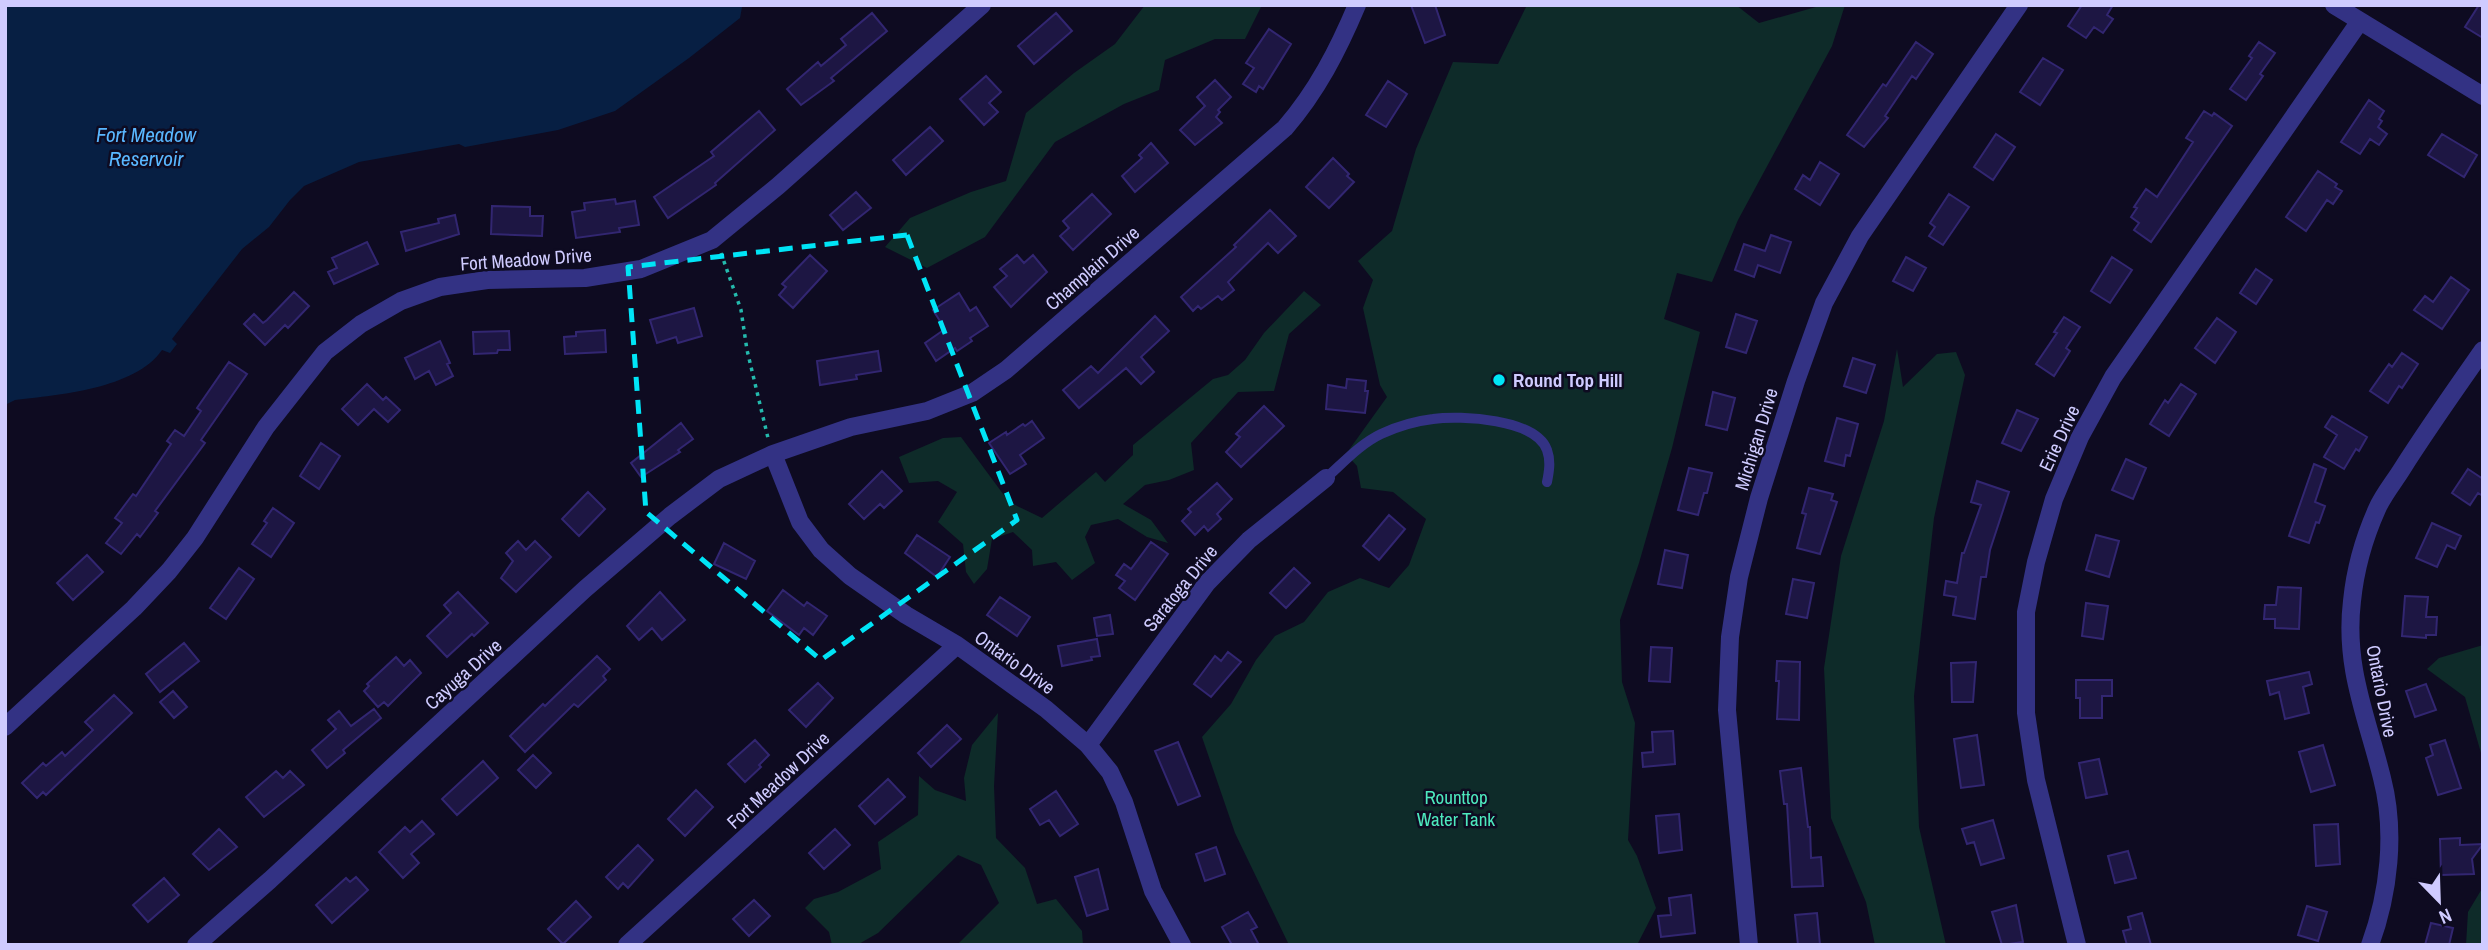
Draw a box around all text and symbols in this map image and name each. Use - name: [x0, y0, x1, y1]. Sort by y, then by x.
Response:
- water label: Fort Meadow Reservoir: [96, 120, 197, 173]
- street label: Champlain Drive: [1039, 220, 1145, 316]
- street label: Fort Meadow Drive: [459, 241, 593, 277]
- place label: Round Top Hill: [1513, 367, 1623, 393]
- marker: Round Top Hill: [1491, 372, 1507, 388]
- street label: Michigan Drive: [1728, 385, 1784, 493]
- street label: Erie Drive: [2032, 401, 2086, 475]
- street label: Saratoga Drive: [1137, 539, 1223, 637]
- street label: Ontario Drive: [970, 624, 1060, 700]
- street label: Cayuga Drive: [419, 632, 507, 716]
- street label: Ontario Drive: [2360, 643, 2404, 739]
- street label: Fort Meadow Drive: [721, 726, 835, 834]
- park label: Rounttop Water Tank: [1417, 784, 1495, 832]
- north arrow: [2404, 866, 2474, 936]
- text: N: [2435, 902, 2456, 931]

